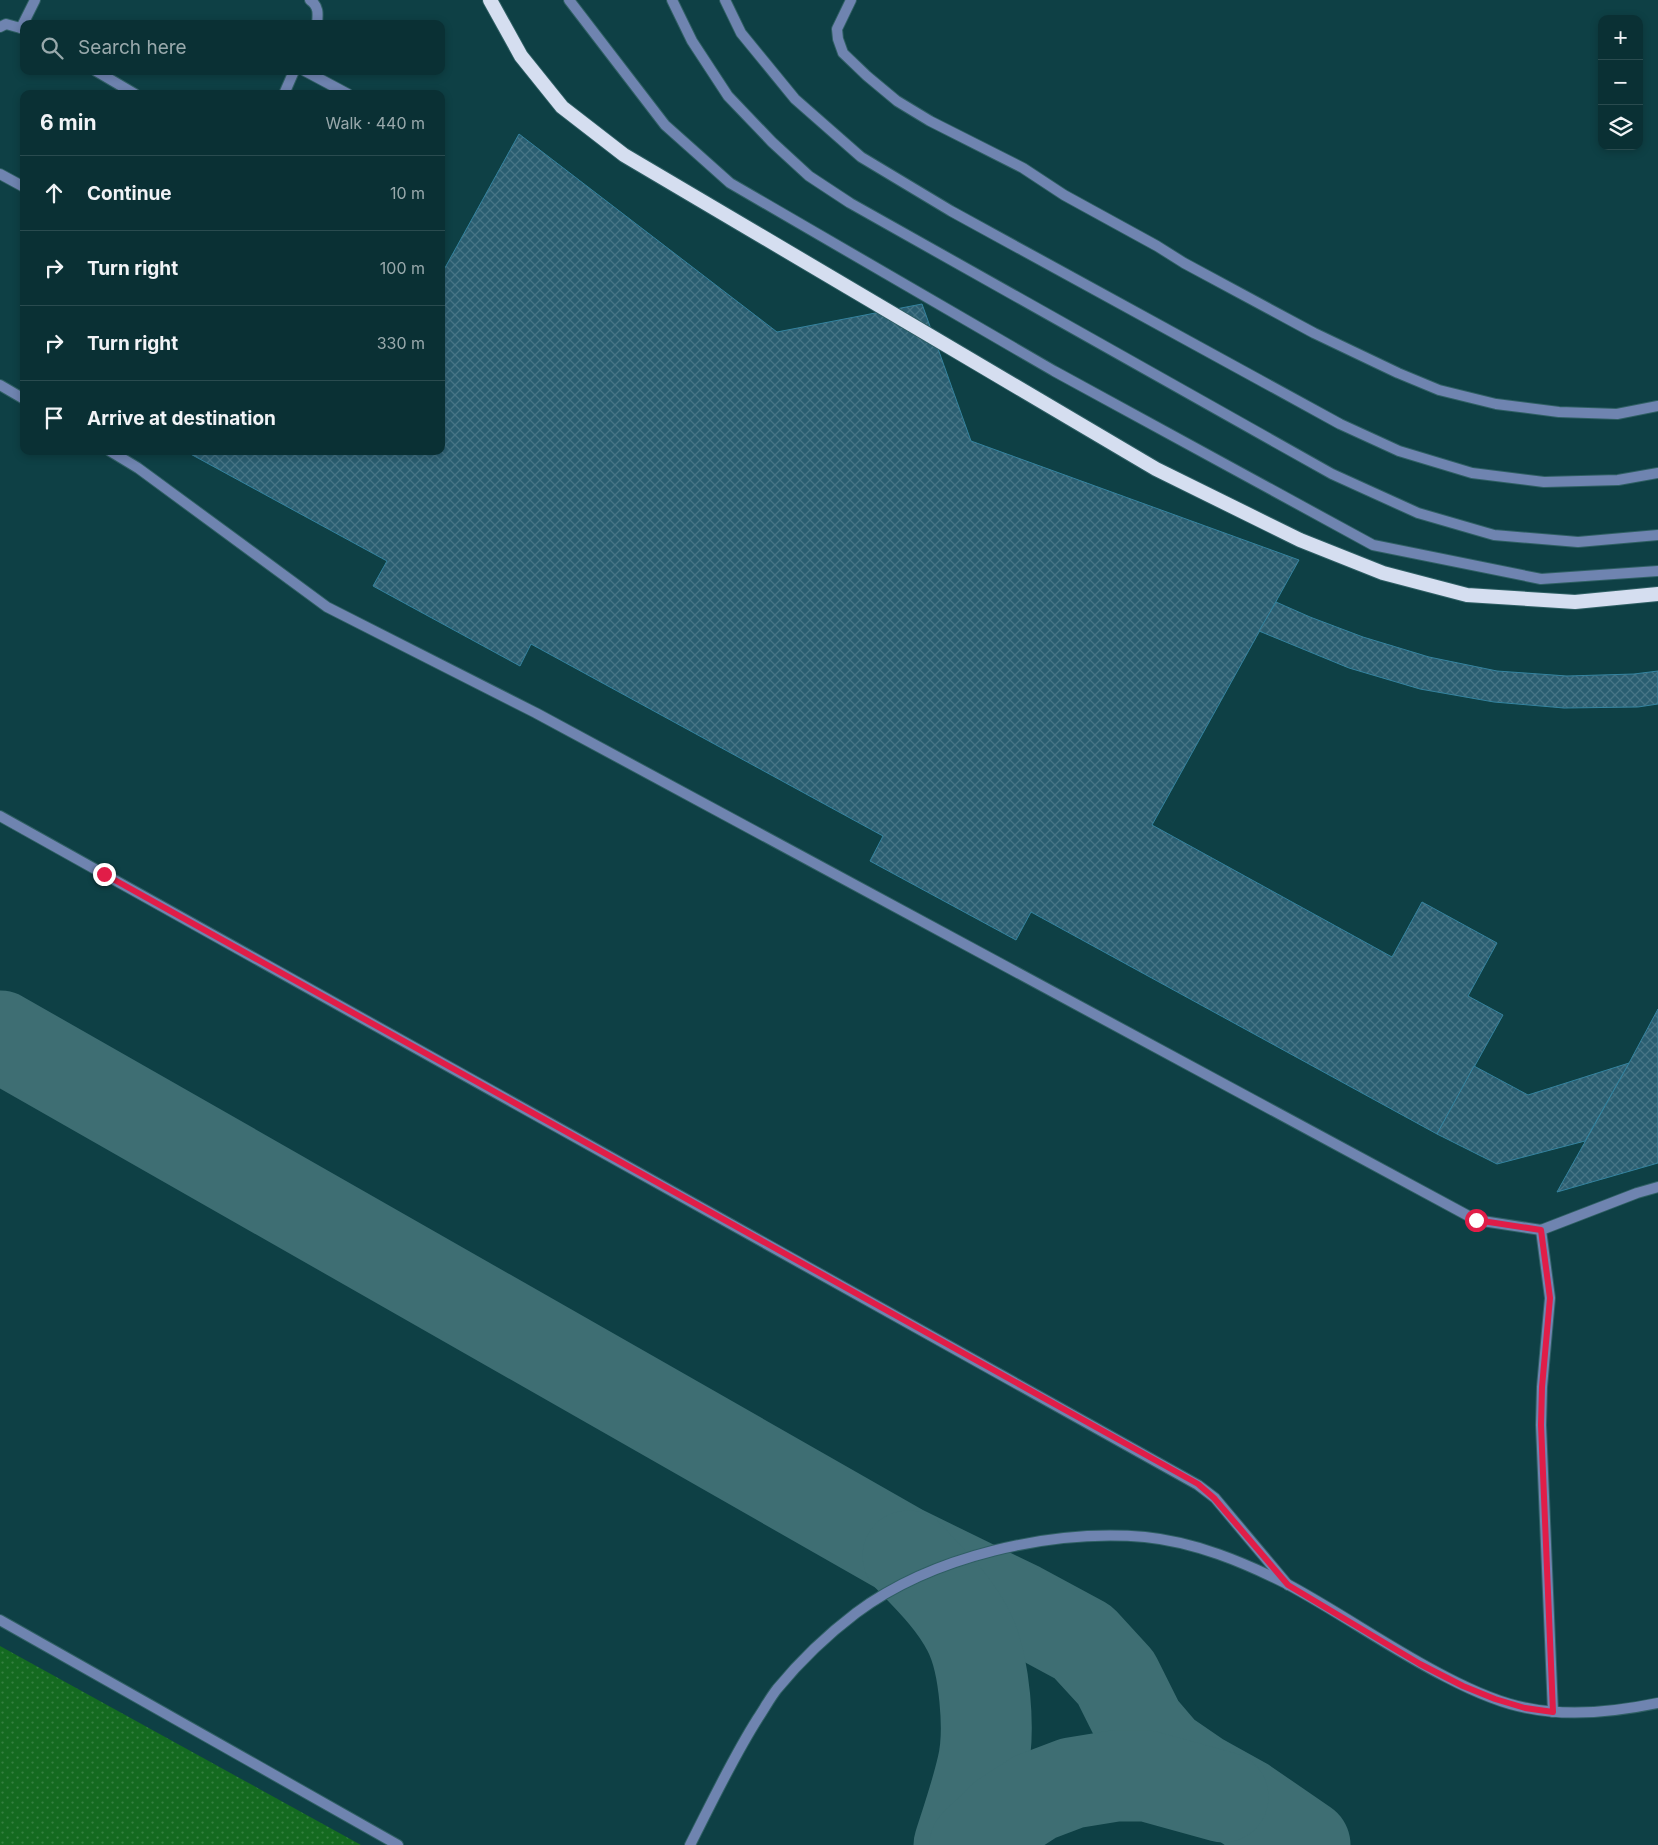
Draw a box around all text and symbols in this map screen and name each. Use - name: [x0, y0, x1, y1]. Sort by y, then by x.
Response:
- map controls: [1598, 15, 1643, 150]
- button: +: [1598, 15, 1643, 60]
- search box: [20, 20, 445, 75]
- icon: search: [38, 34, 66, 62]
- text: Search here: [78, 36, 187, 59]
- button: −: [1598, 60, 1643, 105]
- button: layers: [1598, 105, 1643, 150]
- text: 6 min: [40, 110, 97, 135]
- text: Walk · 440 m: [326, 113, 425, 133]
- icon: ahead: [40, 179, 68, 207]
- text: Continue: [87, 182, 172, 205]
- text: 10 m: [390, 183, 425, 203]
- icon: right: [40, 254, 68, 282]
- text: Turn right: [87, 257, 178, 280]
- text: 100 m: [380, 258, 425, 278]
- icon: right: [40, 329, 68, 357]
- text: Turn right: [87, 332, 178, 355]
- text: 330 m: [377, 333, 425, 353]
- icon: arrive: [40, 404, 68, 432]
- text: Arrive at destination: [87, 407, 276, 430]
- route end: [93, 863, 116, 886]
- route start: [1465, 1209, 1488, 1232]

